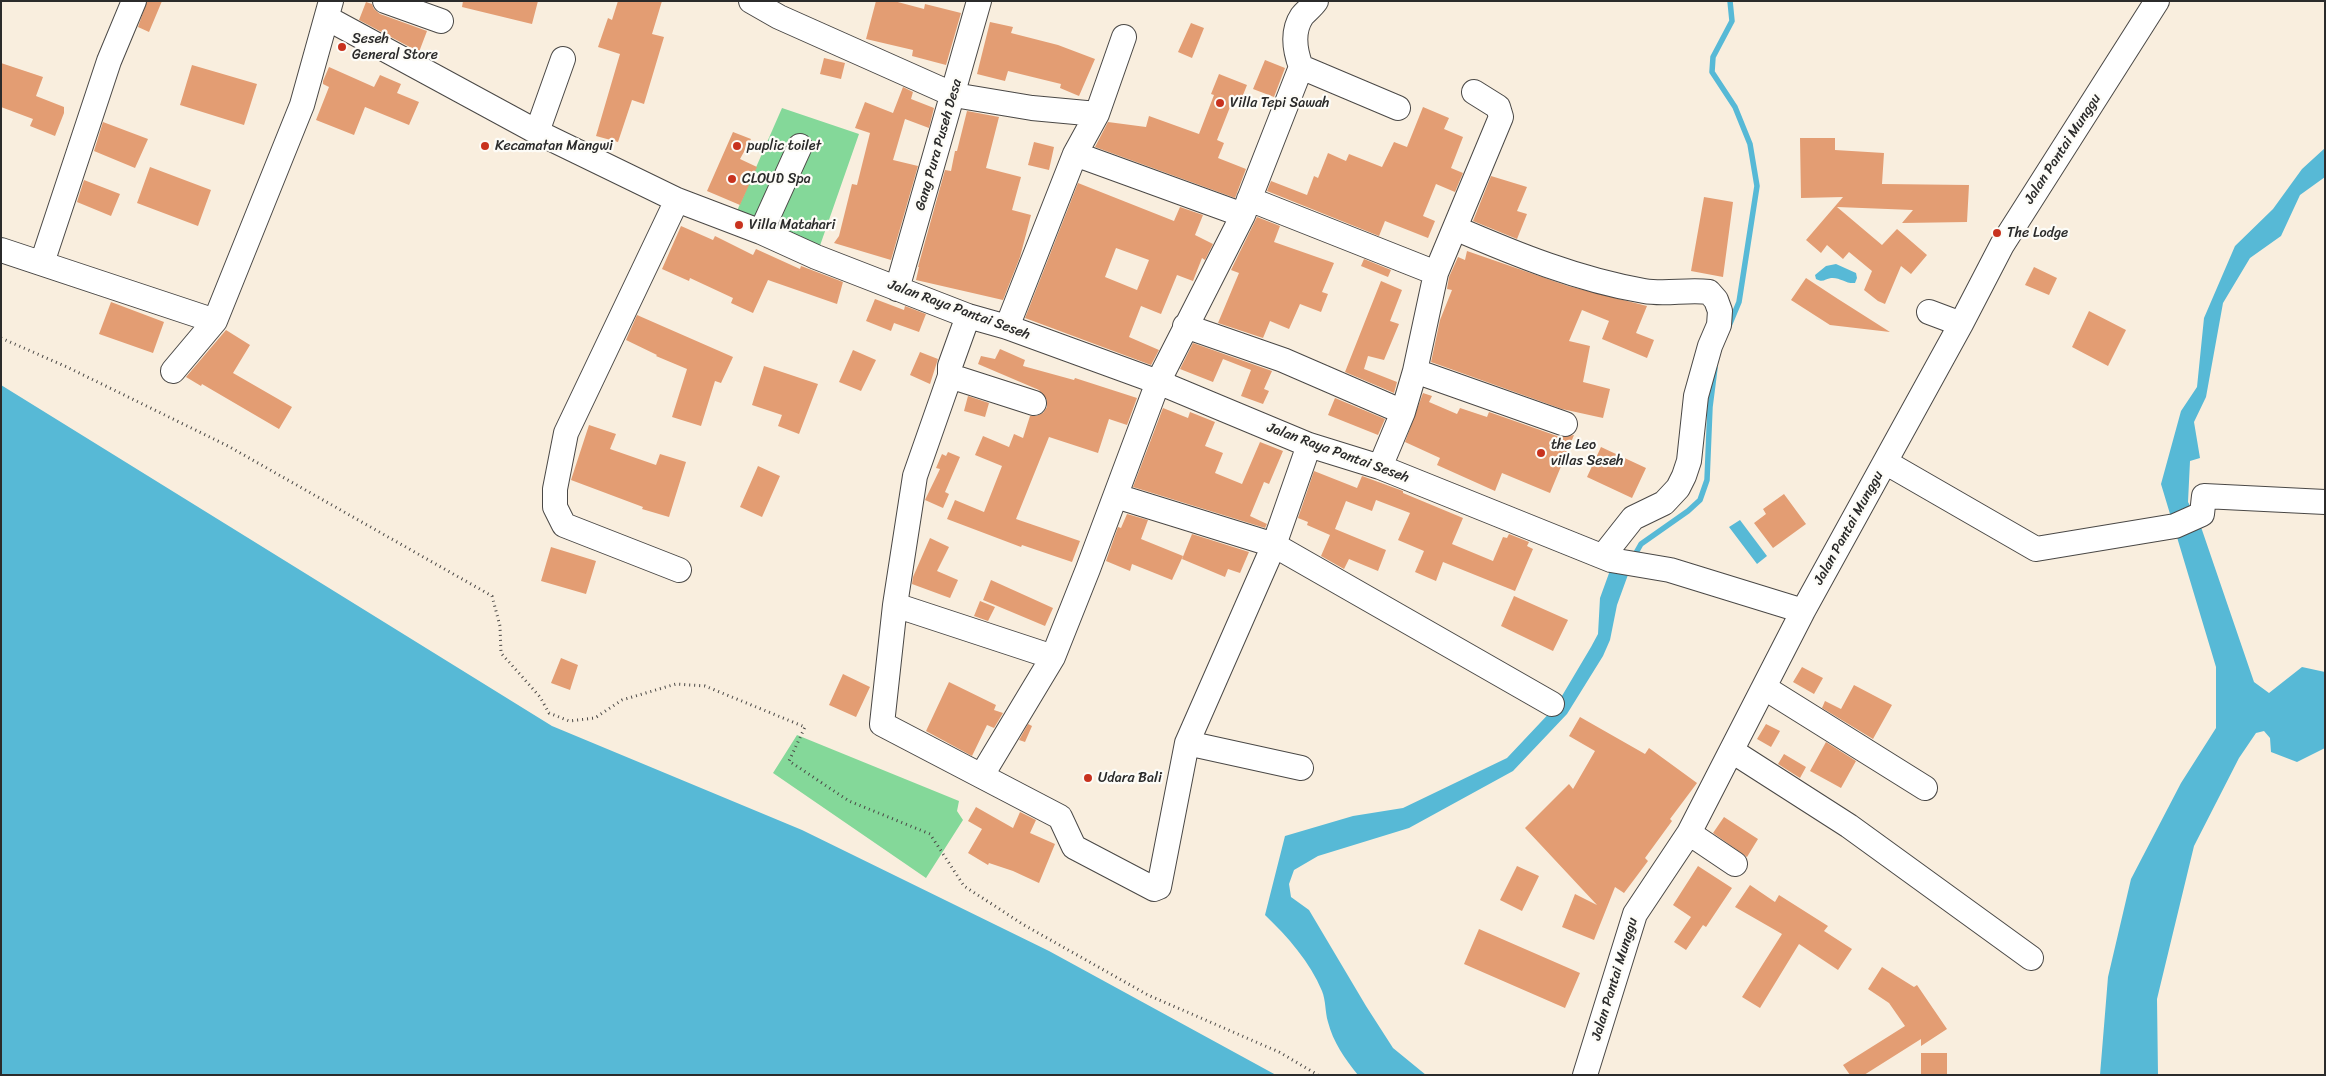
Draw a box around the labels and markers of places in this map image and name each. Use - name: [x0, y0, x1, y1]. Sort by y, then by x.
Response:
- place label: Seseh General Store: [352, 31, 438, 64]
- marker: Seseh General Store: [336, 41, 348, 53]
- place label: Villa Tepi Sawah: [1230, 95, 1329, 111]
- marker: Villa Tepi Sawah: [1214, 97, 1226, 109]
- place label: Kecamatan Mangwi: [495, 138, 613, 154]
- place label: puplic toilet: [747, 138, 821, 154]
- marker: Kecamatan Mangwi: [479, 140, 491, 152]
- marker: puplic toilet: [731, 140, 743, 152]
- place label: CLOUD Spa: [742, 171, 811, 187]
- marker: CLOUD Spa: [726, 173, 738, 185]
- place label: Villa Matahari: [749, 217, 835, 233]
- marker: Villa Matahari: [733, 219, 745, 231]
- place label: The Lodge: [2007, 225, 2068, 241]
- marker: The Lodge: [1991, 227, 2003, 239]
- place label: the Leo villas Seseh: [1551, 437, 1623, 470]
- marker: the Leo villas Seseh: [1535, 447, 1547, 459]
- place label: Udara Bali: [1098, 770, 1162, 786]
- marker: Udara Bali: [1082, 772, 1094, 784]

